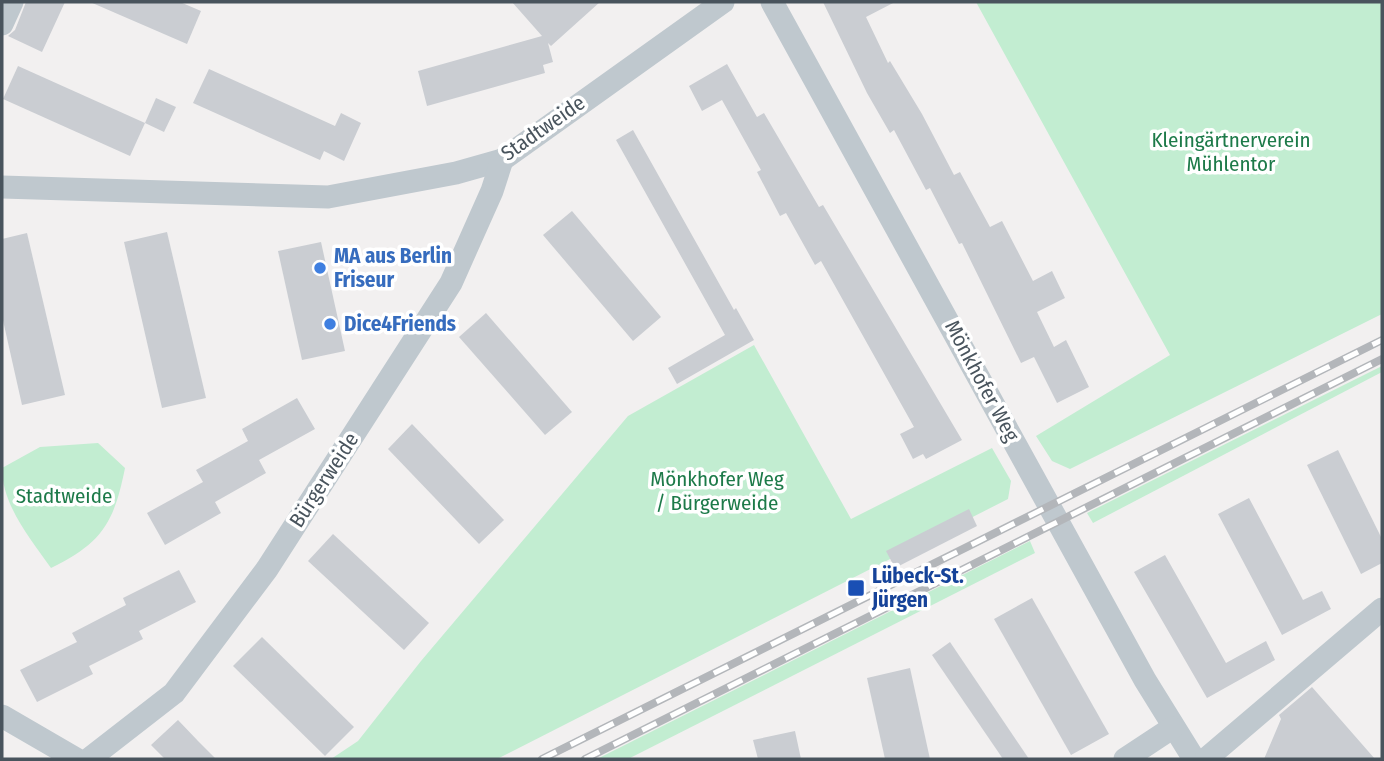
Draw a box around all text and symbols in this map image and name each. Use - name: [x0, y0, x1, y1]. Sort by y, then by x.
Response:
- street label: Stadtweide: [496, 90, 590, 166]
- park label: Kleingärtnerverein Mühlentor: [1151, 127, 1311, 177]
- place label: MA aus Berlin Friseur: [334, 243, 452, 293]
- marker: MA aus Berlin Friseur: [312, 260, 328, 276]
- place label: Dice4Friends: [344, 311, 456, 337]
- marker: Dice4Friends: [322, 316, 338, 332]
- street label: Mönkhofer Weg: [939, 316, 1025, 446]
- street label: Bürgerweide: [284, 428, 364, 532]
- park label: Mönkhofer Weg / Bürgerweide: [650, 466, 784, 516]
- park label: Stadtweide: [16, 483, 112, 509]
- place label: Lübeck-St. Jürgen: [871, 563, 964, 613]
- marker: Lübeck-St. Jürgen: [846, 578, 866, 598]

